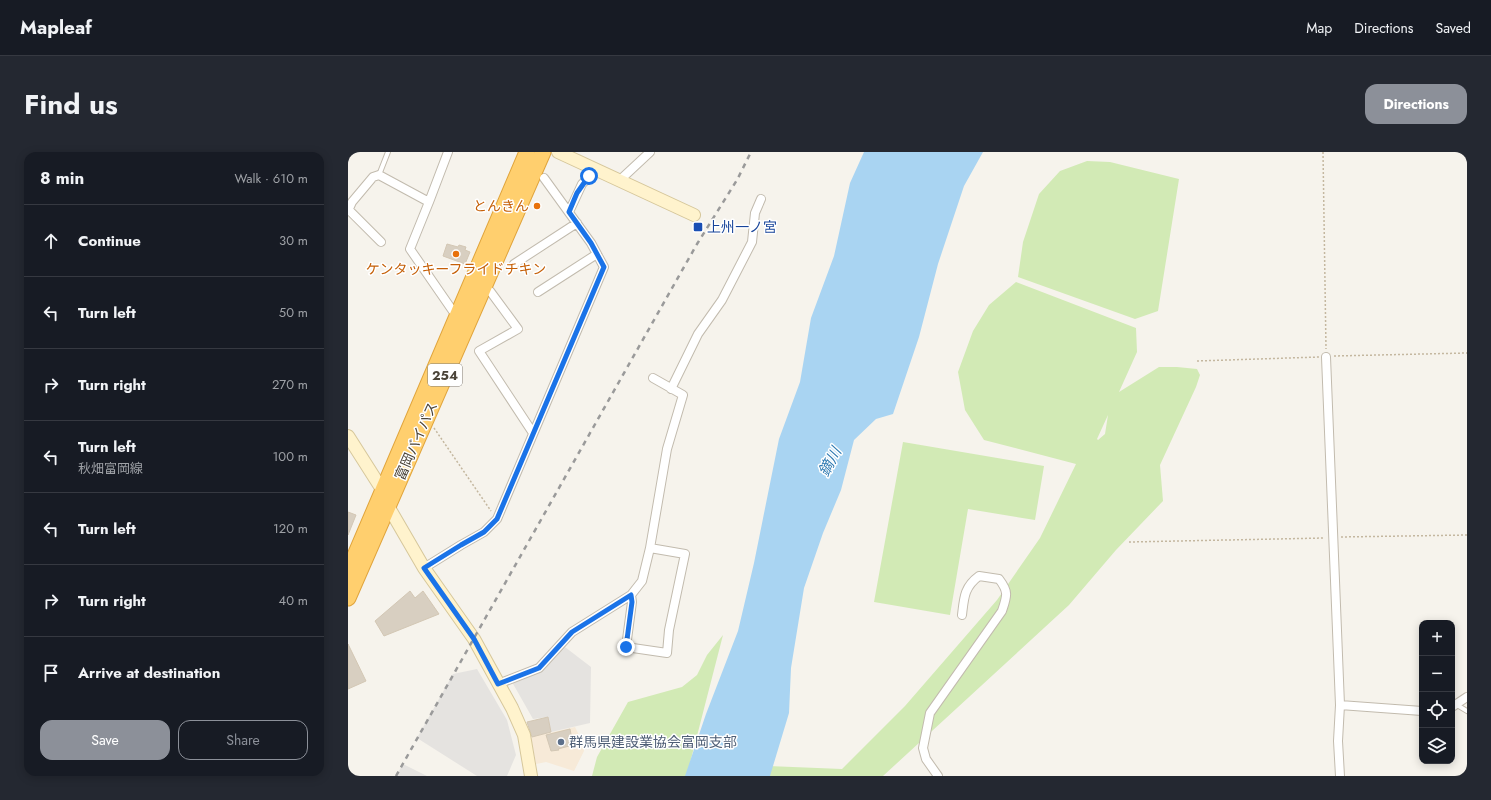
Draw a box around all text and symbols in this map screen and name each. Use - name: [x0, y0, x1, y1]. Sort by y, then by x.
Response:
- text: Mapleaf: [20, 14, 92, 41]
- text: Map: [1306, 18, 1332, 38]
- text: Directions: [1354, 18, 1414, 38]
- text: Saved: [1436, 18, 1471, 38]
- text: Find us: [24, 84, 118, 125]
- button: Directions: [1365, 84, 1467, 124]
- text: 8 min: [40, 166, 84, 190]
- route start: [580, 167, 598, 185]
- text: Walk · 610 m: [235, 169, 308, 188]
- place label: とんきん: [473, 196, 529, 216]
- marker: とんきん: [532, 201, 542, 211]
- place label: 上州一ノ宮: [707, 217, 777, 237]
- marker: 上州一ノ宮: [692, 221, 704, 233]
- icon: ahead: [40, 230, 62, 252]
- text: Continue: [78, 230, 141, 252]
- text: 30 m: [279, 231, 308, 250]
- marker: ケンタッキーフライドチキン: [451, 249, 461, 259]
- place label: ケンタッキーフライドチキン: [366, 259, 546, 279]
- icon: left: [40, 302, 62, 324]
- text: Turn left: [78, 302, 136, 324]
- text: 50 m: [279, 303, 308, 322]
- road number: 254: [428, 364, 462, 386]
- icon: right: [40, 374, 62, 396]
- text: Turn right: [78, 374, 146, 396]
- text: 270 m: [272, 375, 308, 394]
- street label: 富岡バイパス: [390, 399, 442, 483]
- text: Turn left: [78, 436, 136, 458]
- water label: 鏑川: [813, 442, 848, 480]
- icon: left: [40, 446, 62, 468]
- text: 100 m: [273, 447, 308, 466]
- text: 秋畑富岡線: [78, 459, 143, 478]
- icon: left: [40, 518, 62, 540]
- text: Turn left: [78, 518, 136, 540]
- text: 120 m: [273, 519, 308, 538]
- icon: right: [40, 590, 62, 612]
- text: Turn right: [78, 590, 146, 612]
- text: 40 m: [279, 591, 308, 610]
- map controls: [1419, 620, 1455, 764]
- button: +: [1419, 620, 1455, 656]
- route end: [617, 638, 635, 656]
- button: −: [1419, 656, 1455, 692]
- icon: arrive: [40, 662, 62, 684]
- text: Arrive at destination: [78, 662, 220, 684]
- button: locate: [1419, 692, 1455, 728]
- button: Save: [40, 720, 170, 760]
- button: Share: [178, 720, 308, 760]
- button: layers: [1419, 728, 1455, 764]
- place label: 群馬県建設業協会富岡支部: [569, 732, 737, 752]
- marker: 群馬県建設業協会富岡支部: [556, 737, 566, 747]

